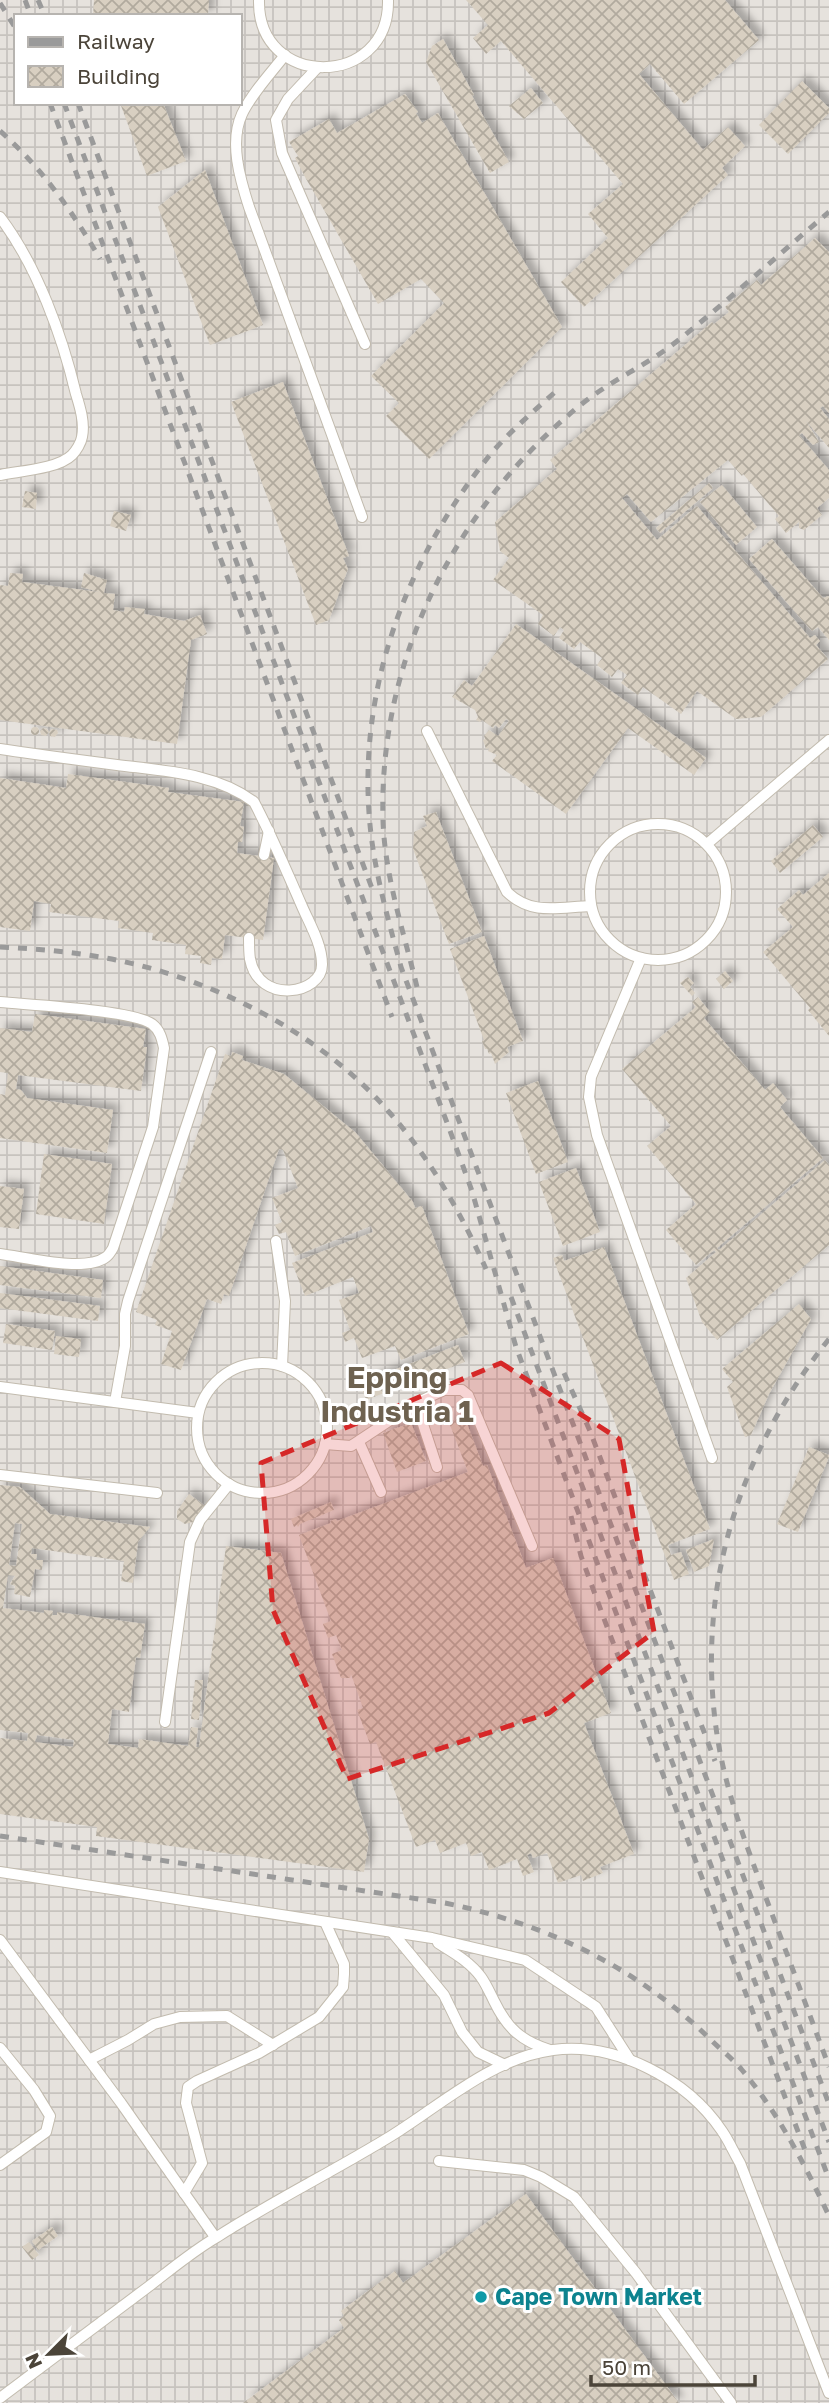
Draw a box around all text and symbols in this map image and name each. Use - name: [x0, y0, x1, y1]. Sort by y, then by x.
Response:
- legend: [14, 14, 242, 105]
- text: Railway: [77, 28, 155, 54]
- text: Building: [77, 63, 160, 89]
- district label: Epping Industria 1: [320, 1359, 474, 1429]
- place label: Cape Town Market: [495, 2282, 702, 2310]
- marker: Cape Town Market: [473, 2289, 489, 2305]
- north arrow: [14, 2319, 84, 2389]
- scale bar: [591, 2344, 756, 2388]
- text: N: [20, 2350, 46, 2372]
- text: 50 m: [602, 2354, 651, 2380]

